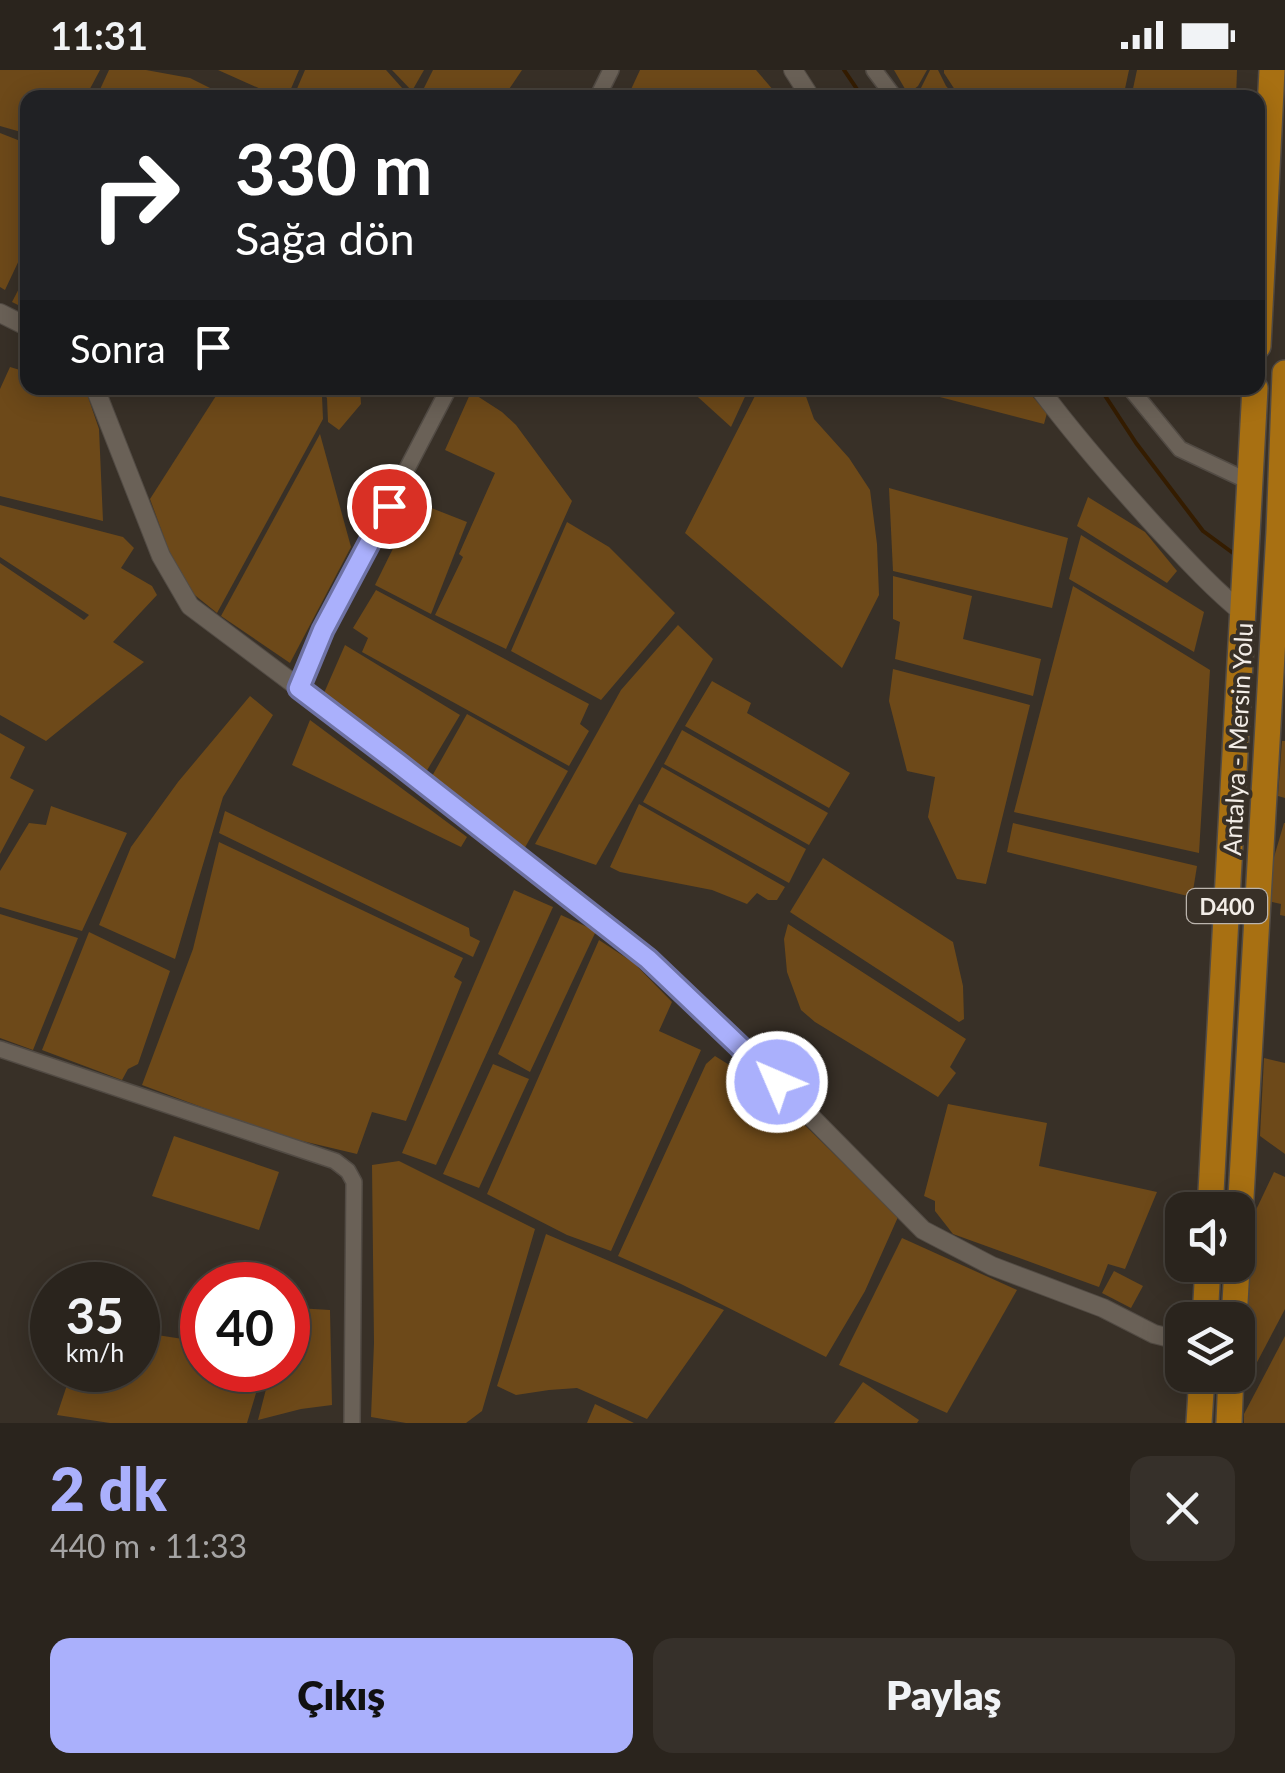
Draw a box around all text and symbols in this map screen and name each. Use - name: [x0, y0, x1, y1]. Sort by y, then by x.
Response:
- text: 11:31: [50, 12, 148, 58]
- text: 330 m: [235, 126, 432, 210]
- icon: right: [70, 130, 200, 260]
- text: Sağa dön: [235, 211, 415, 265]
- icon: arrive: [186, 320, 241, 375]
- text: Sonra: [70, 325, 166, 371]
- pin: [347, 464, 432, 549]
- icon: arrive: [362, 479, 417, 534]
- street label: Antalya - Mersin Yolu: [1216, 622, 1258, 856]
- road number: D400: [1187, 889, 1267, 923]
- position arrow: [725, 1030, 829, 1134]
- map controls: [1165, 1192, 1255, 1392]
- button: sound: [1165, 1192, 1255, 1282]
- speed limit sign: 40: [180, 1262, 310, 1392]
- text: 35: [66, 1285, 124, 1345]
- button: layers: [1165, 1302, 1255, 1392]
- text: km/h: [66, 1337, 124, 1367]
- text: 2 dk: [50, 1452, 167, 1524]
- button: close: [1130, 1456, 1235, 1561]
- text: 440 m · 11:33: [50, 1526, 247, 1565]
- button: Çıkış: [50, 1638, 633, 1753]
- button: Paylaş: [653, 1638, 1235, 1753]

